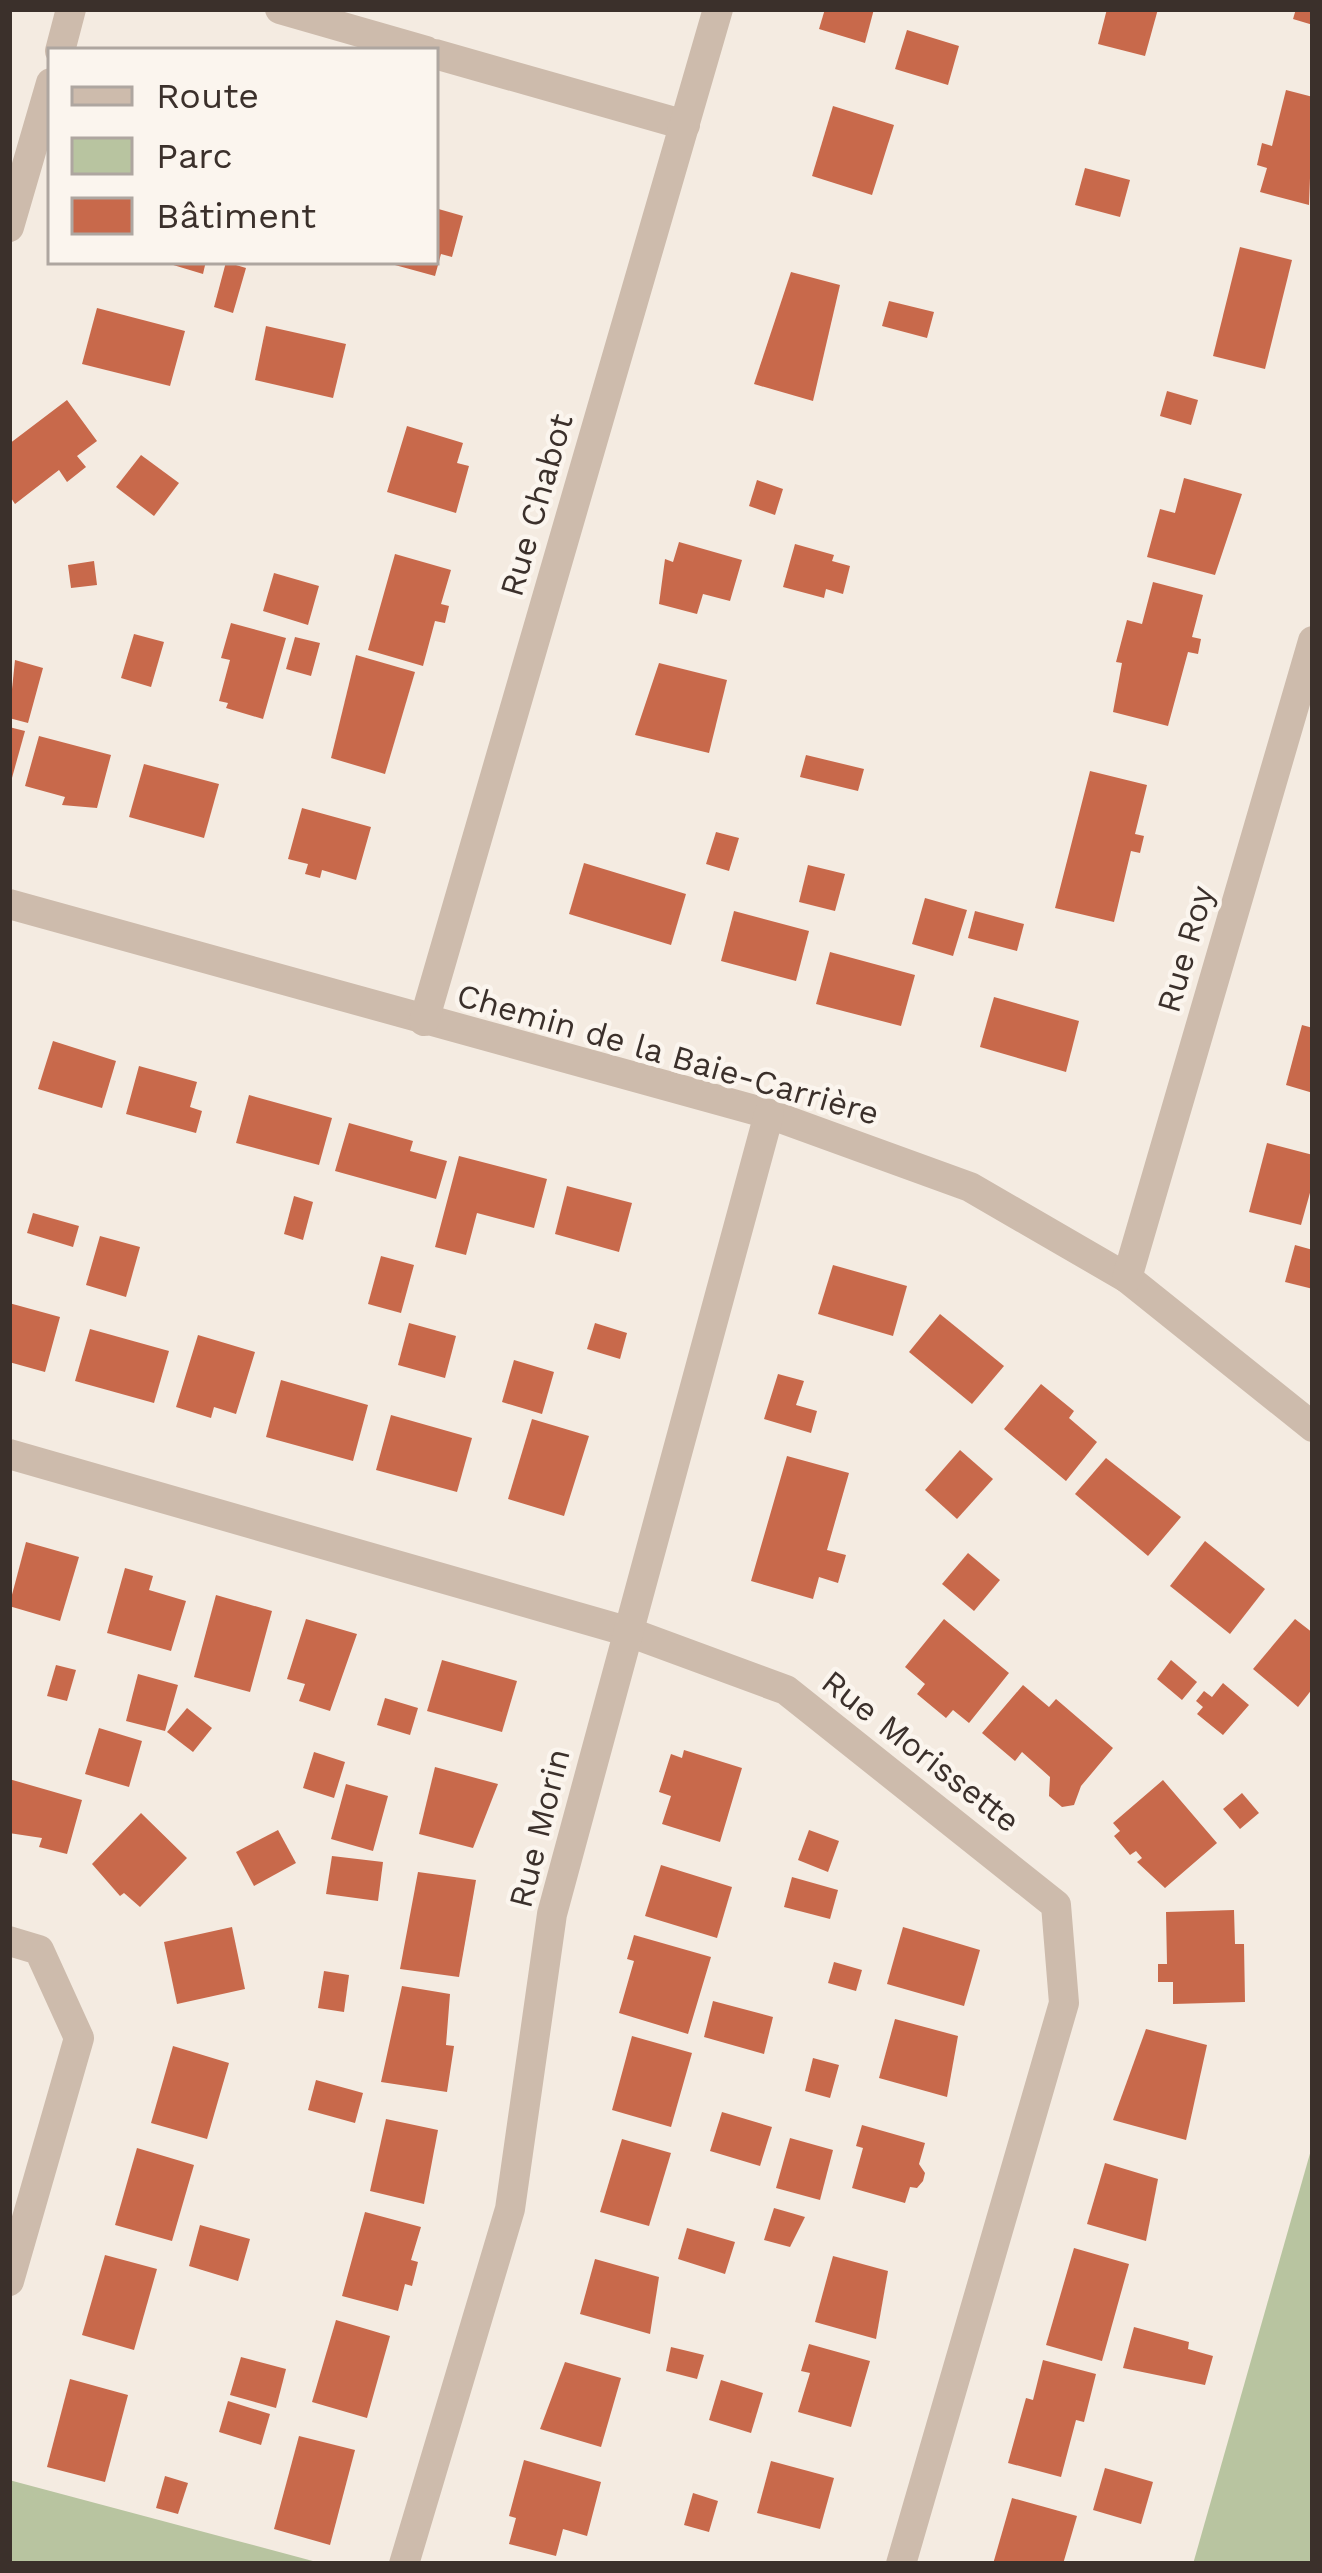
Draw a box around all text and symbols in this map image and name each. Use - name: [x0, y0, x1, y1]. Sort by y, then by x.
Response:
- legend: [48, 48, 438, 264]
- text: Route: [156, 75, 259, 117]
- text: Parc: [156, 135, 233, 177]
- text: Bâtiment: [156, 195, 316, 237]
- street label: Rue Chabot: [491, 409, 581, 601]
- street label: Rue Roy: [1148, 881, 1222, 1017]
- street label: Chemin de la Baie-Carrière: [452, 975, 884, 1133]
- street label: Rue Morissette: [814, 1662, 1028, 1840]
- street label: Rue Morin: [500, 1744, 578, 1912]

